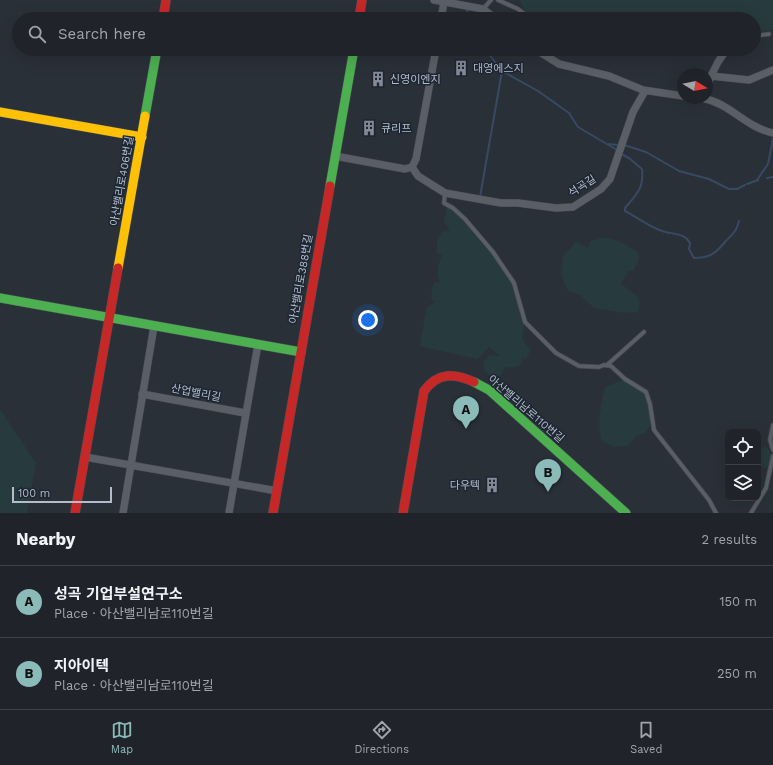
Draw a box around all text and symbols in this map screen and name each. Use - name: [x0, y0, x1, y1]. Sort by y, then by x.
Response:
- search box: [12, 12, 761, 56]
- icon: search: [26, 23, 48, 45]
- text: Search here: [58, 25, 146, 43]
- building icon: 대영에스지: [452, 59, 470, 77]
- place label: 대영에스지: [473, 62, 524, 75]
- north arrow: [677, 68, 713, 104]
- building icon: 신영이엔지: [369, 70, 387, 88]
- place label: 신영이엔지: [390, 73, 441, 86]
- building icon: 큐리프: [360, 119, 378, 137]
- place label: 큐리프: [381, 122, 411, 135]
- street label: 아산밸리로406번길: [108, 135, 136, 227]
- street label: 석곡길: [566, 172, 598, 200]
- street label: 아산밸리로388번길: [287, 233, 315, 325]
- your location: [358, 310, 378, 330]
- street label: 아산밸리남로110번길: [485, 372, 567, 446]
- street label: 산업밸리길: [170, 382, 222, 404]
- pin: A: [453, 396, 479, 429]
- map controls: [725, 429, 761, 501]
- button: locate: [725, 429, 761, 465]
- pin: B: [535, 459, 561, 492]
- button: layers: [725, 465, 761, 501]
- building icon: 다우텍: [483, 476, 501, 494]
- place label: 다우텍: [450, 479, 480, 492]
- scale bar: [12, 485, 112, 504]
- text: 100 m: [18, 487, 50, 500]
- text: Nearby: [16, 529, 75, 549]
- text: 2 results: [702, 532, 757, 547]
- text: 성곡 기업부설연구소: [54, 585, 183, 603]
- text: A: [25, 594, 33, 609]
- text: 150 m: [719, 594, 757, 609]
- text: Place · 아산밸리남로110번길: [54, 606, 214, 621]
- text: 지아이텍: [54, 657, 109, 675]
- text: B: [25, 666, 33, 681]
- text: 250 m: [717, 666, 757, 681]
- text: Place · 아산밸리남로110번길: [54, 678, 214, 693]
- tab: Map: [111, 719, 133, 756]
- tab: Directions: [355, 719, 409, 756]
- tab: Saved: [630, 719, 662, 756]

